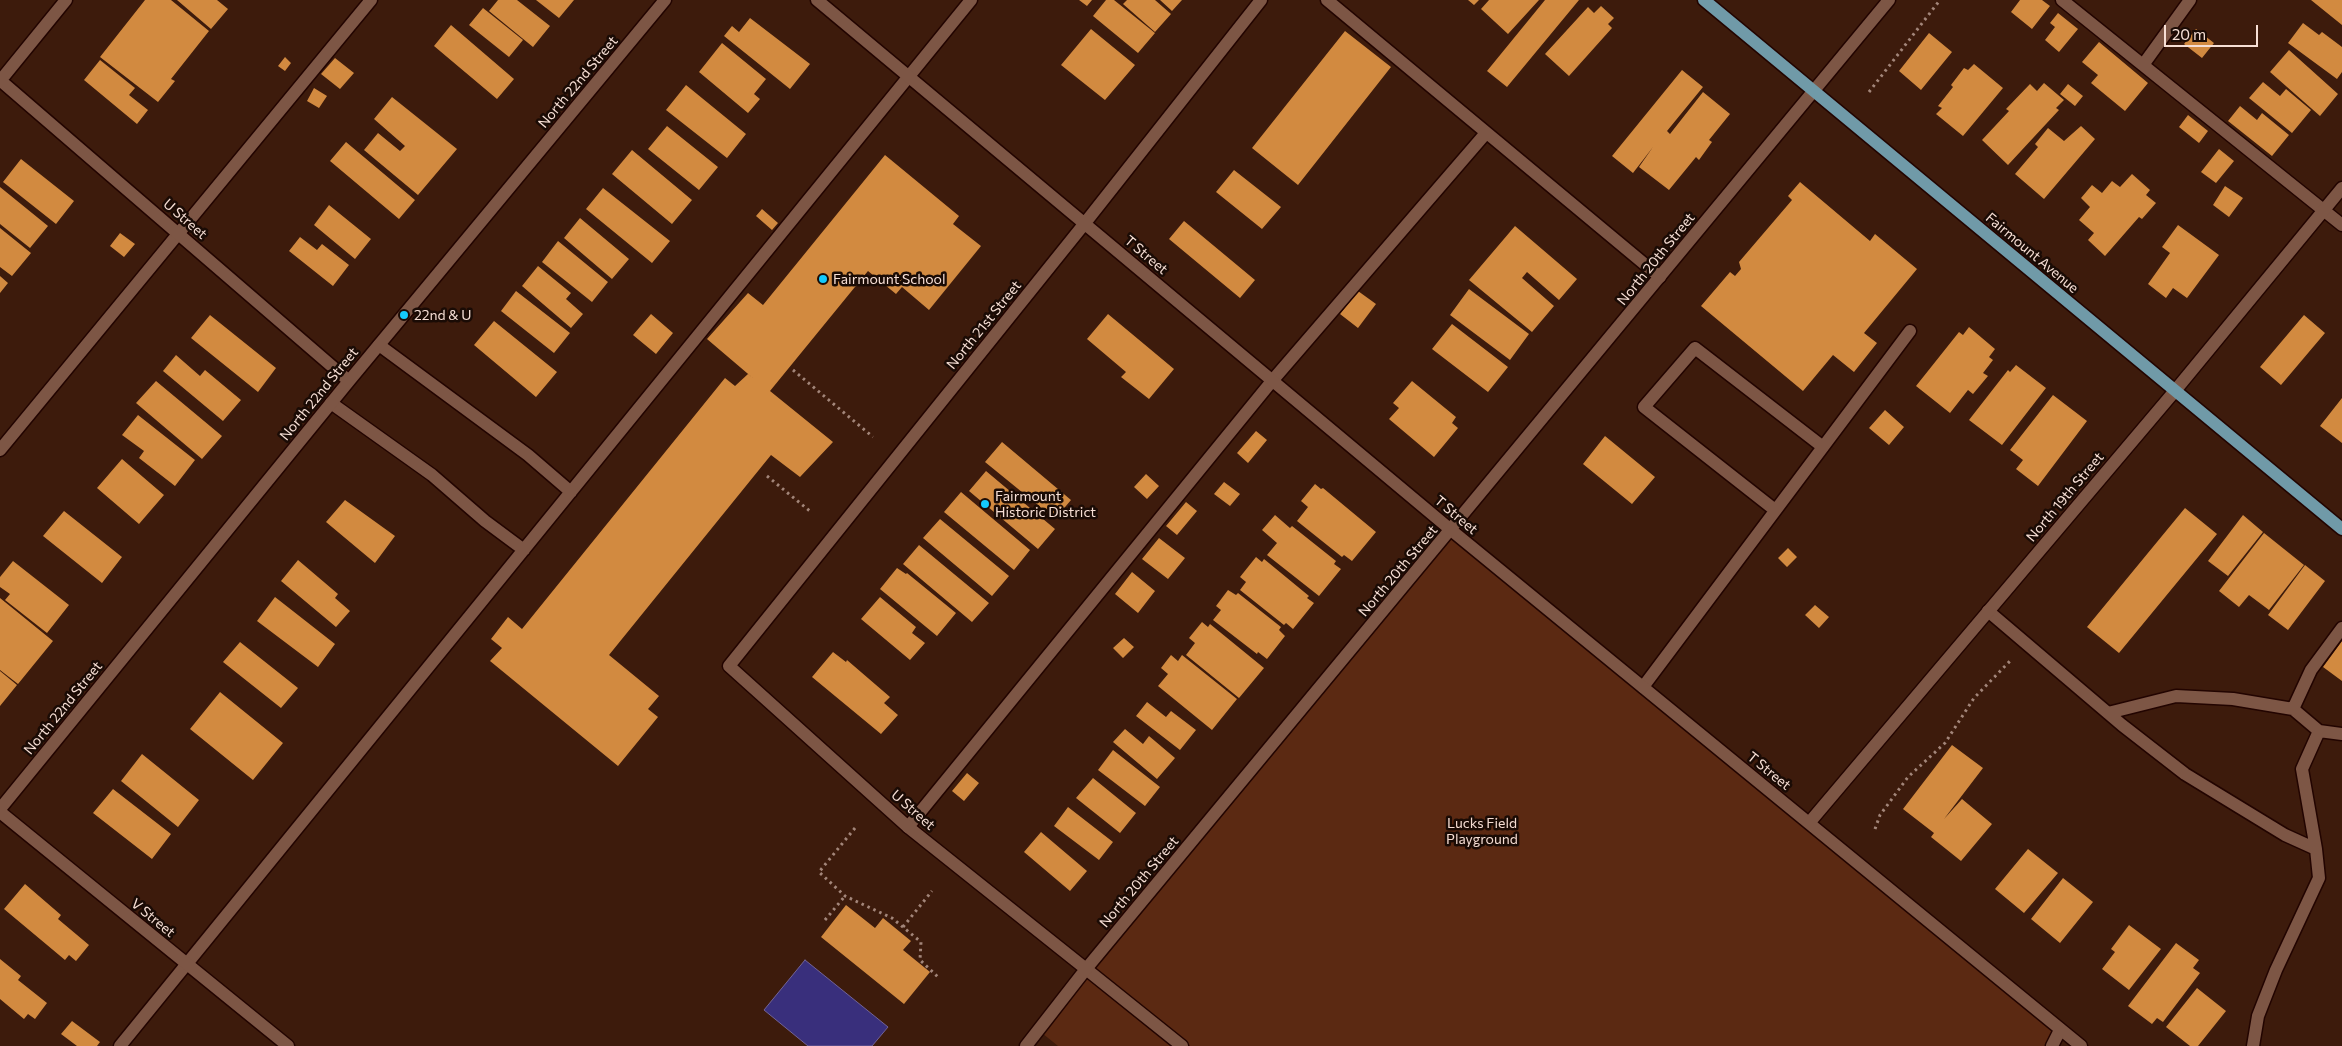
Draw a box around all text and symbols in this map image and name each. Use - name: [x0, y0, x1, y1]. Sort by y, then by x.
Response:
- scale bar: [2167, 15, 2261, 47]
- text: 20 m: [2172, 25, 2206, 43]
- street label: North 22nd Street: [535, 33, 621, 131]
- street label: U Street: [160, 195, 210, 243]
- street label: North 20th Street: [1614, 209, 1698, 309]
- street label: Fairmount Avenue: [1982, 209, 2082, 297]
- street label: T Street: [1121, 232, 1171, 278]
- place label: Fairmount School: [833, 271, 946, 287]
- marker: Fairmount School: [817, 273, 829, 285]
- street label: North 21st Street: [943, 277, 1025, 373]
- place label: 22nd & U: [414, 307, 471, 323]
- marker: 22nd & U: [398, 309, 410, 321]
- street label: North 22nd Street: [276, 344, 362, 444]
- street label: North 19th Street: [2023, 449, 2107, 545]
- place label: Fairmount Historic District: [995, 488, 1096, 520]
- street label: T Street: [1431, 492, 1481, 538]
- marker: Fairmount Historic District: [979, 498, 991, 510]
- street label: North 20th Street: [1355, 522, 1441, 620]
- street label: North 22nd Street: [20, 658, 106, 758]
- street label: T Street: [1744, 748, 1794, 794]
- street label: U Street: [888, 786, 938, 834]
- park label: Lucks Field Playground: [1446, 815, 1518, 848]
- street label: North 20th Street: [1096, 833, 1182, 931]
- street label: V Street: [128, 895, 178, 941]

